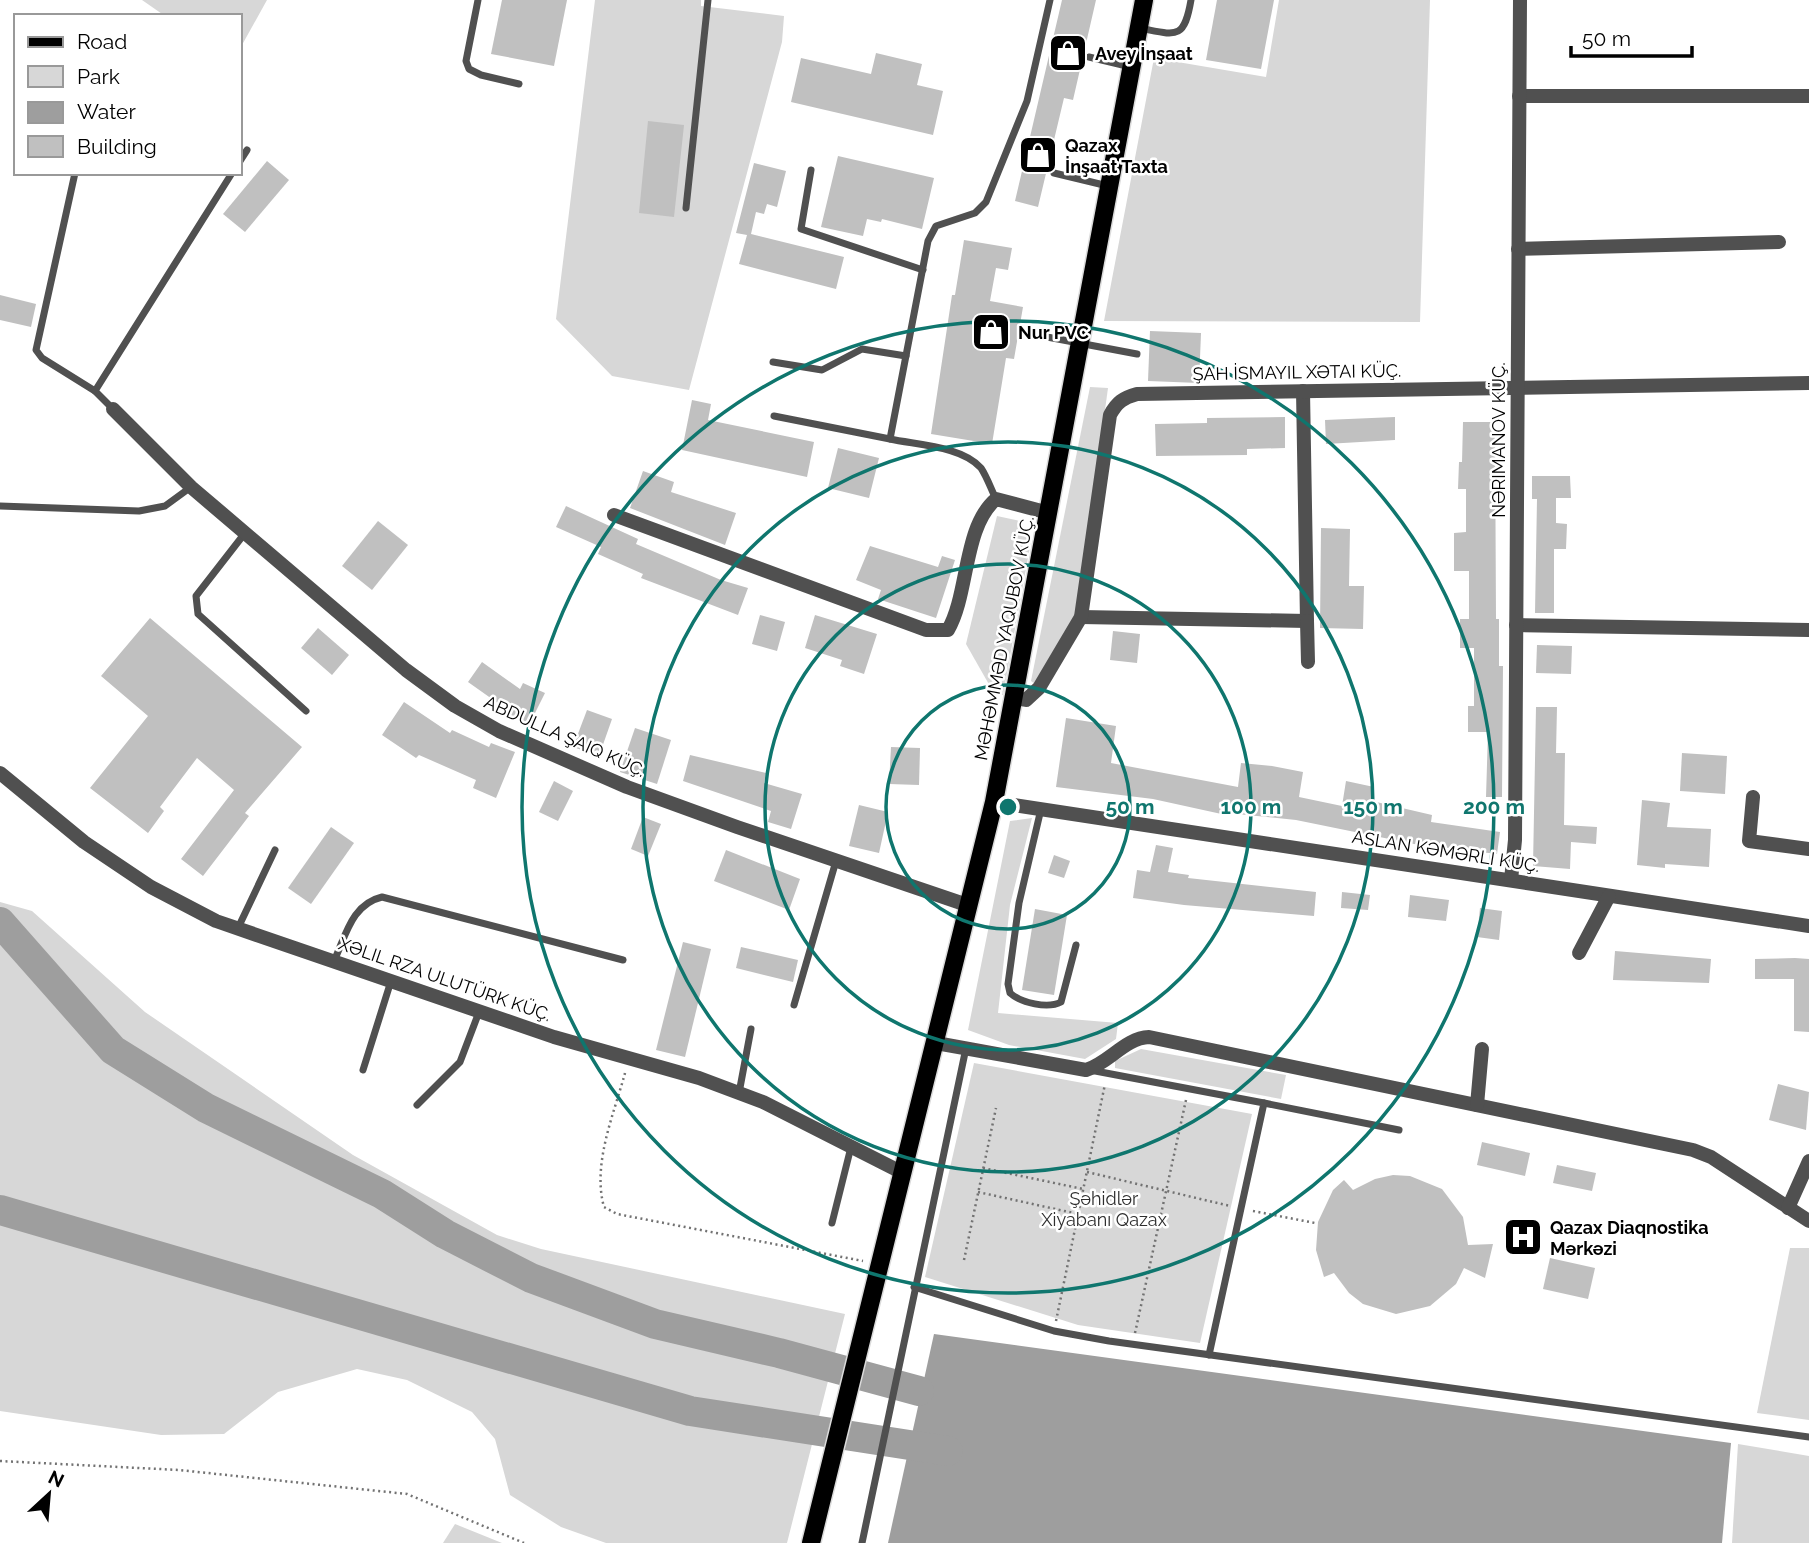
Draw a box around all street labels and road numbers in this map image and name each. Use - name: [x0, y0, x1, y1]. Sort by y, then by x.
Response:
- street label: ŞAH İSMAYIL XƏTAI KÜÇ.: [1192, 360, 1402, 384]
- street label: NƏRIMANOV KÜÇ.: [1488, 362, 1509, 518]
- street label: MƏHƏMMƏD YAQUBOV KÜÇ.: [970, 514, 1038, 762]
- street label: ABDULLA ŞAIQ KÜÇ.: [481, 691, 649, 781]
- street label: ASLAN KƏMƏRLI KÜÇ.: [1351, 826, 1541, 876]
- street label: XƏLIL RZA ULUTÜRK KÜÇ.: [336, 933, 554, 1025]

